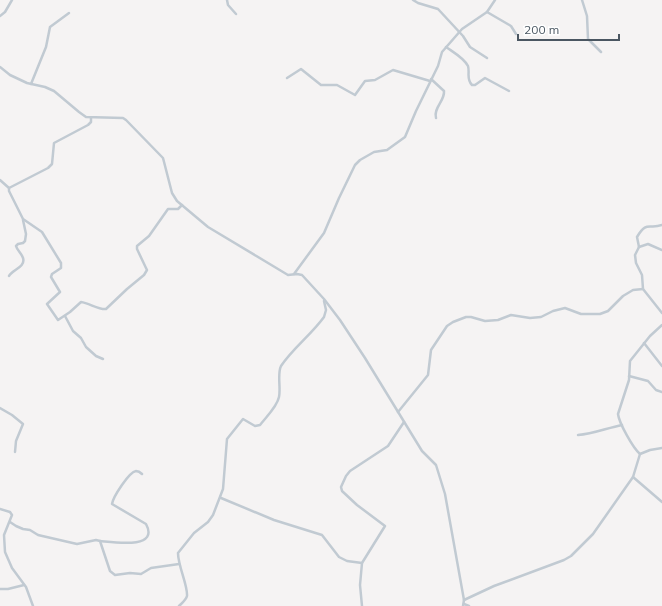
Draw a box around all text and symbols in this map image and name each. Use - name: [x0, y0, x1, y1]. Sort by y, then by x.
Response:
- scale bar: [518, 16, 619, 42]
- text: 200 m: [524, 22, 559, 37]

